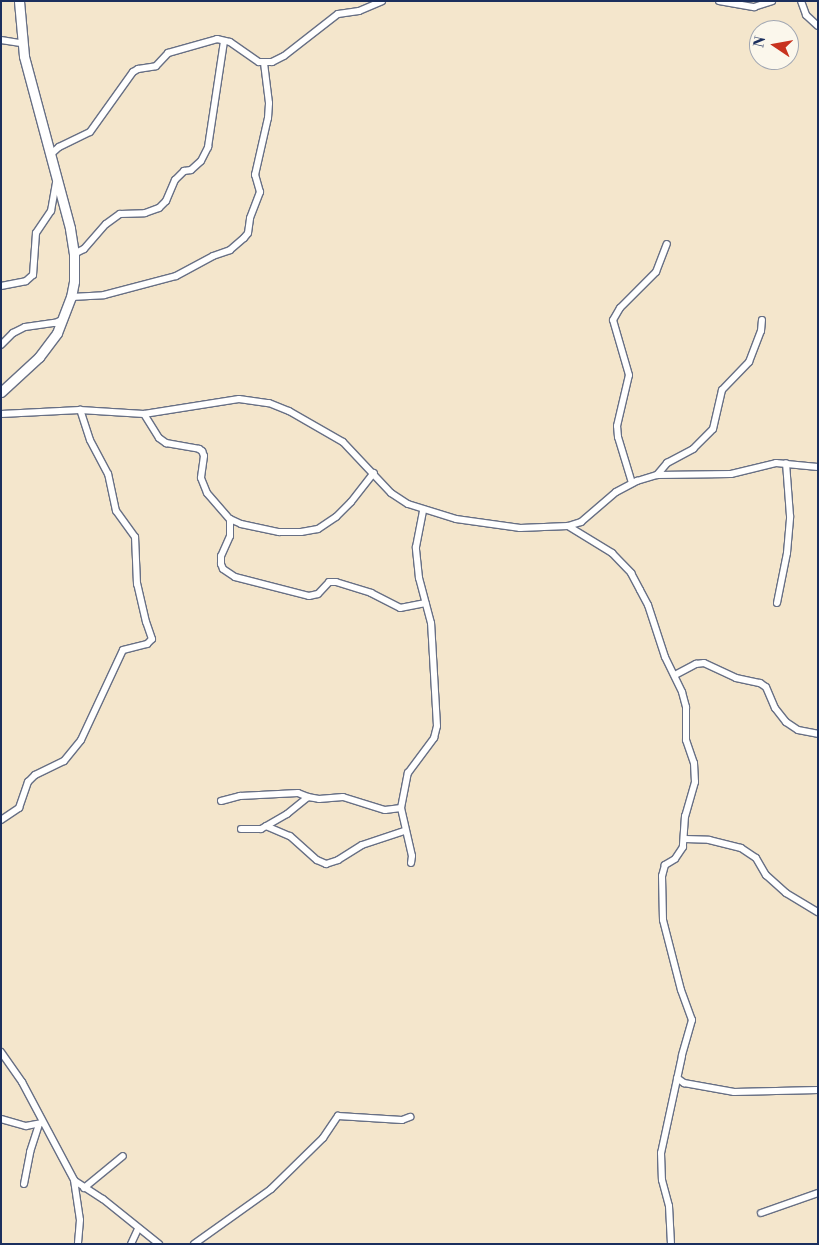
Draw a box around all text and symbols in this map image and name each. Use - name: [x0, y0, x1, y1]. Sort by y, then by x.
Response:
- north arrow: [749, 20, 799, 70]
- text: N: [750, 35, 770, 49]

